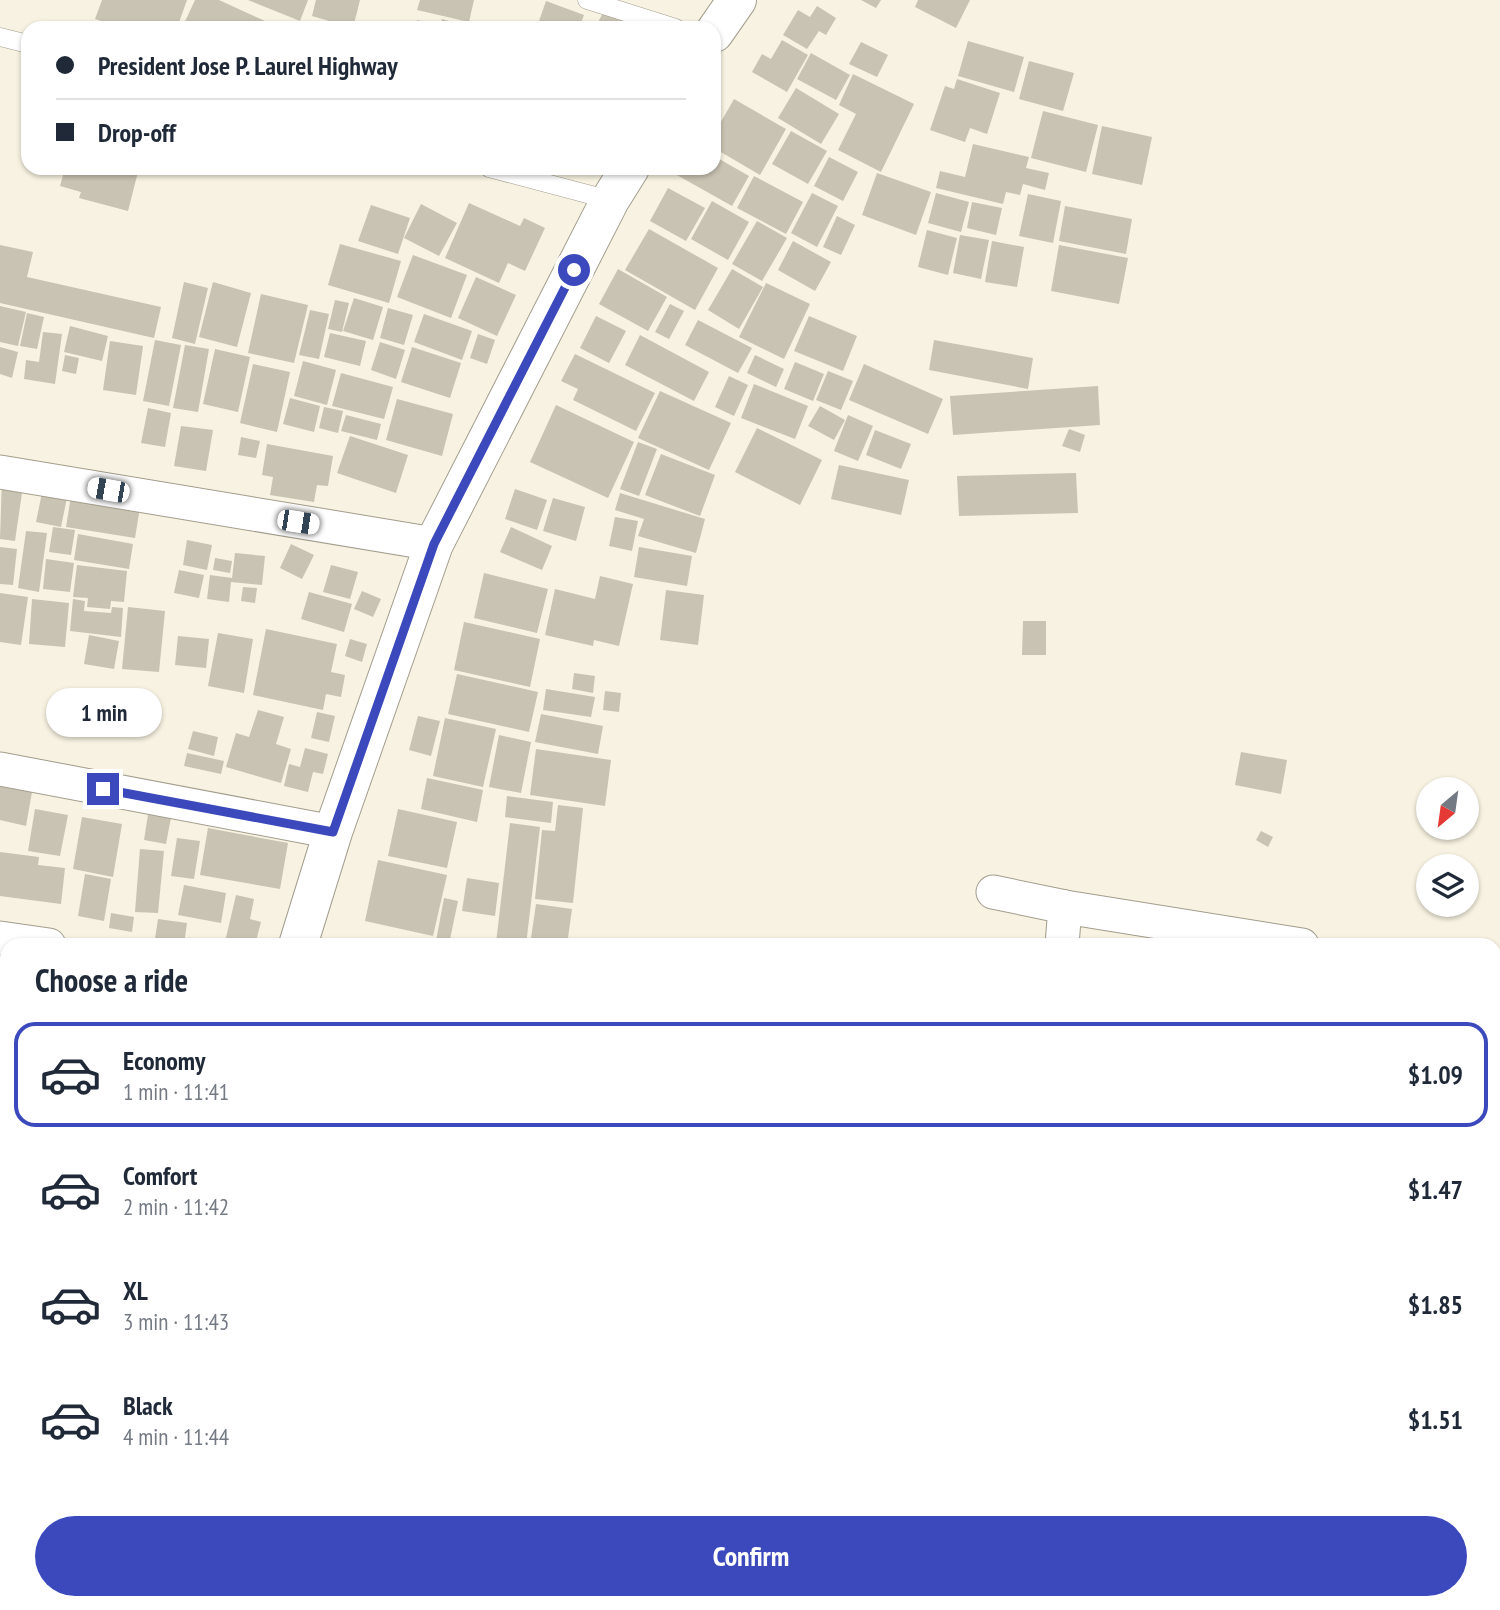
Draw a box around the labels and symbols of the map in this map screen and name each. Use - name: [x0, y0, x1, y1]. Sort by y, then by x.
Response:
- route start: [558, 254, 590, 286]
- car: [86, 476, 131, 504]
- car: [276, 508, 321, 536]
- callout: 1 min: [45, 688, 161, 736]
- route end: [87, 773, 119, 805]
- north arrow: [1416, 777, 1479, 840]

